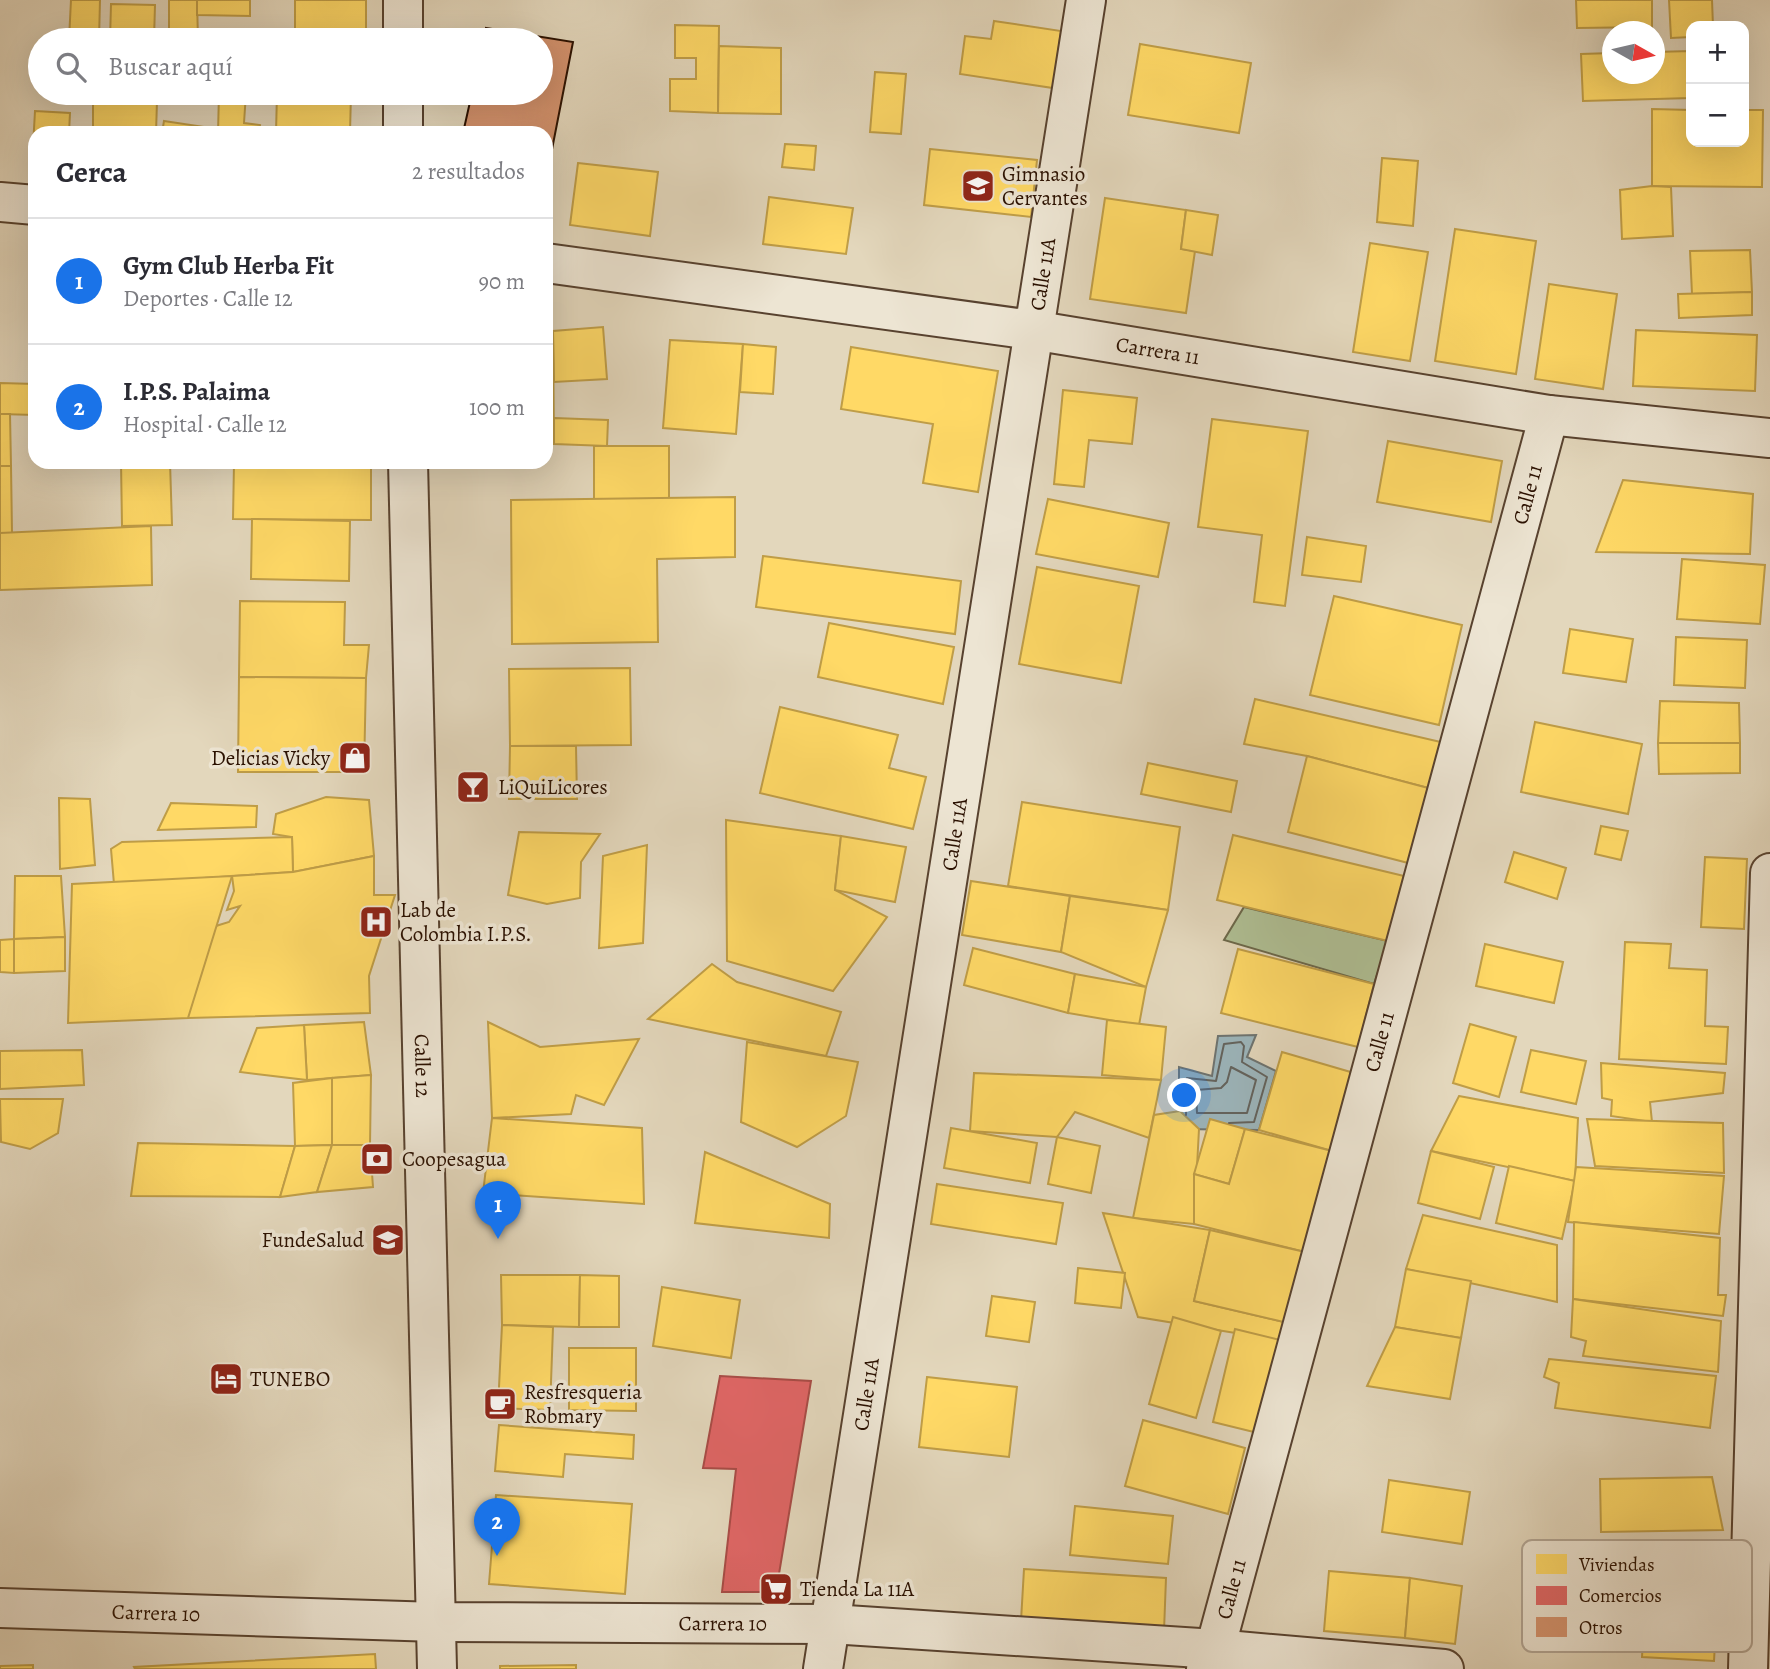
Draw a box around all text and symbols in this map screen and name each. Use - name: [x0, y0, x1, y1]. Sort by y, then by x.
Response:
- north arrow: [1602, 21, 1665, 84]
- map controls: [1686, 21, 1749, 147]
- button: +: [1686, 21, 1749, 84]
- search box: [28, 28, 553, 105]
- icon: search: [52, 48, 90, 86]
- text: Buscar aquí: [108, 49, 233, 84]
- button: −: [1686, 84, 1749, 147]
- text: Cerca: [56, 152, 127, 192]
- text: 2 resultados: [412, 156, 525, 187]
- place label: Gimnasio Cervantes: [1002, 160, 1088, 212]
- school or university icon: Gimnasio Cervantes: [959, 167, 997, 205]
- street label: Calle 11A: [1023, 235, 1062, 313]
- text: Gym Club Herba Fit: [123, 248, 334, 283]
- text: 1: [75, 266, 83, 297]
- text: 90 m: [479, 266, 525, 297]
- text: Deportes · Calle 12: [123, 283, 293, 314]
- street label: Carrera 11: [1114, 330, 1202, 371]
- text: I.P.S. Palaima: [123, 374, 270, 409]
- text: 2: [73, 392, 85, 423]
- text: 100 m: [469, 392, 525, 423]
- text: Hospital · Calle 12: [123, 409, 287, 440]
- street label: Calle 11: [1506, 461, 1549, 528]
- shop icon: Delicias Vicky: [336, 739, 374, 777]
- place label: Delicias Vicky: [211, 744, 331, 772]
- bar icon: LiQuiLicores: [454, 768, 492, 806]
- place label: LiQuiLicores: [498, 773, 608, 801]
- street label: Calle 11A: [935, 795, 974, 873]
- place label: Lab de Colombia I.P.S.: [400, 896, 532, 948]
- hospital icon: Lab de Colombia I.P.S.: [357, 903, 395, 941]
- street label: Calle 11: [1358, 1009, 1401, 1075]
- street label: Calle 12: [408, 1034, 437, 1098]
- your location: [1167, 1078, 1201, 1112]
- bank icon: Coopesagua: [358, 1140, 396, 1178]
- place label: Coopesagua: [402, 1145, 506, 1173]
- pin: 1: [475, 1181, 521, 1239]
- school or university icon: FundeSalud: [369, 1221, 407, 1259]
- place label: FundeSalud: [261, 1226, 365, 1254]
- street label: Calle 11A: [847, 1355, 886, 1433]
- hotel icon: TUNEBO: [207, 1360, 245, 1398]
- place label: TUNEBO: [250, 1365, 330, 1393]
- place label: Resfresqueria Robmary: [524, 1378, 642, 1430]
- cafe icon: Resfresqueria Robmary: [481, 1385, 519, 1423]
- pin: 2: [474, 1498, 520, 1556]
- legend: [1522, 1540, 1752, 1652]
- text: Viviendas: [1578, 1552, 1655, 1578]
- street label: Calle 11: [1210, 1556, 1253, 1622]
- supermarket icon: Tienda La 11A: [757, 1570, 795, 1608]
- place label: Tienda La 11A: [800, 1575, 915, 1603]
- text: Comercios: [1579, 1583, 1662, 1609]
- street label: Carrera 10: [111, 1598, 201, 1628]
- street label: Carrera 10: [678, 1609, 767, 1638]
- text: Otros: [1579, 1615, 1623, 1641]

